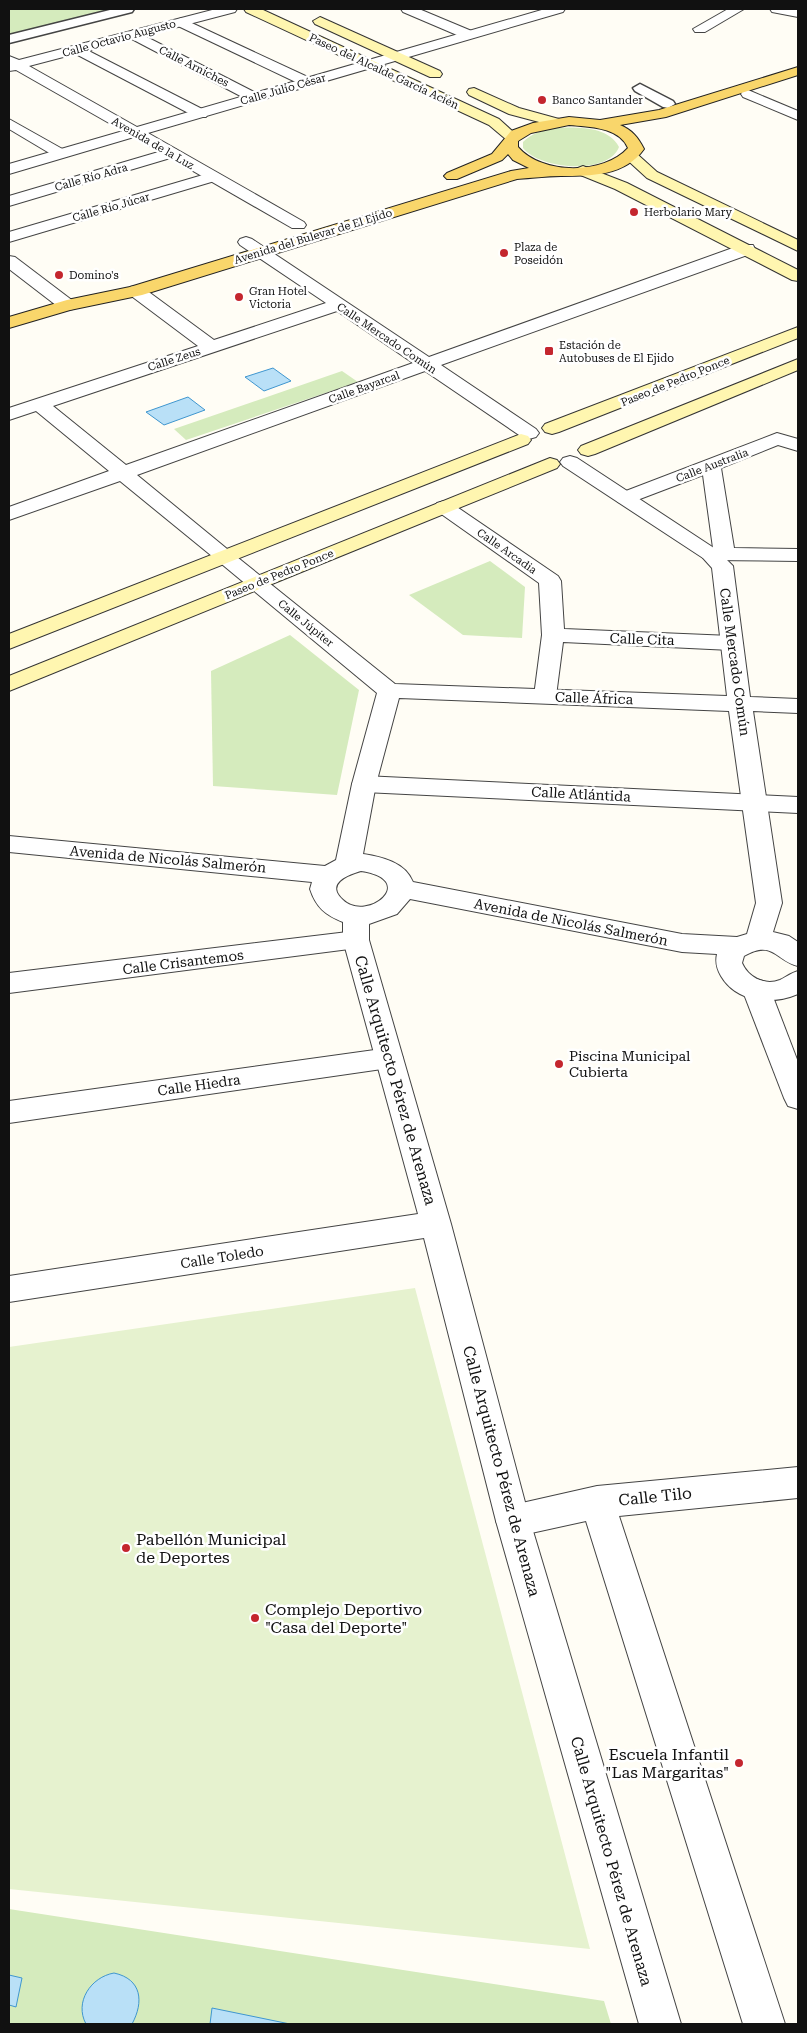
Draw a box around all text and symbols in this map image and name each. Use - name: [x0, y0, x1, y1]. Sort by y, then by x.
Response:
- street label: Calle Octavio Augusto: [61, 17, 178, 60]
- street label: Paseo del Alcalde García Acién: [307, 31, 461, 112]
- street label: Calle Arniches: [157, 43, 231, 90]
- street label: Calle Julio César: [239, 71, 328, 108]
- marker: Banco Santander: [536, 94, 548, 106]
- place label: Banco Santander: [552, 94, 643, 107]
- street label: Avenida de la Luz: [109, 115, 196, 172]
- street label: Calle Río Adra: [53, 161, 129, 194]
- street label: Calle Río Júcar: [71, 190, 152, 225]
- street label: Avenida del Bulevar de El Ejido: [232, 206, 394, 267]
- marker: Herbolario Mary: [628, 206, 640, 218]
- place label: Herbolario Mary: [644, 206, 732, 219]
- place label: Plaza de Poseidón: [514, 241, 563, 267]
- marker: Plaza de Poseidón: [498, 247, 510, 259]
- marker: Domino's: [53, 269, 65, 281]
- place label: Domino's: [69, 269, 119, 282]
- place label: Gran Hotel Victoria: [249, 285, 308, 311]
- marker: Gran Hotel Victoria: [233, 291, 245, 303]
- street label: Calle Mercado Común: [334, 300, 439, 377]
- place label: Estación de Autobuses de El Ejido: [559, 339, 674, 365]
- street label: Calle Zeus: [146, 345, 202, 374]
- marker: Estación de Autobuses de El Ejido: [543, 345, 555, 357]
- street label: Paseo de Pedro Ponce: [619, 354, 731, 409]
- street label: Calle Bayarcal: [327, 368, 402, 406]
- street label: Calle Australia: [674, 446, 750, 485]
- street label: Calle Arcadia: [474, 526, 539, 577]
- street label: Paseo de Pedro Ponce: [223, 547, 335, 602]
- street label: Calle Mercado Común: [717, 587, 753, 737]
- street label: Calle Júpiter: [275, 597, 336, 650]
- street label: Calle Cita: [609, 630, 675, 648]
- street label: Calle África: [555, 689, 634, 707]
- street label: Calle Atlántida: [531, 783, 632, 805]
- street label: Avenida de Nicolás Salmerón: [69, 842, 267, 876]
- street label: Avenida de Nicolás Salmerón: [473, 895, 669, 949]
- street label: Calle Crisantemos: [122, 947, 245, 977]
- street label: Calle Arquitecto Pérez de Arenaza: [351, 953, 440, 1208]
- place label: Piscina Municipal Cubierta: [569, 1048, 691, 1080]
- marker: Piscina Municipal Cubierta: [553, 1058, 565, 1070]
- street label: Calle Hiedra: [157, 1071, 242, 1099]
- street label: Calle Toledo: [179, 1243, 265, 1271]
- street label: Calle Arquitecto Pérez de Arenaza: [459, 1344, 544, 1599]
- street label: Calle Tilo: [618, 1483, 693, 1510]
- place label: Pabellón Municipal de Deportes: [136, 1530, 286, 1567]
- marker: Pabellón Municipal de Deportes: [120, 1542, 132, 1554]
- place label: Complejo Deportivo "Casa del Deporte": [265, 1600, 422, 1637]
- marker: Complejo Deportivo "Casa del Deporte": [249, 1612, 261, 1624]
- street label: Calle Arquitecto Pérez de Arenaza: [567, 1734, 656, 1989]
- place label: Escuela Infantil "Las Margaritas": [605, 1745, 729, 1782]
- marker: Escuela Infantil "Las Margaritas": [733, 1757, 745, 1769]

